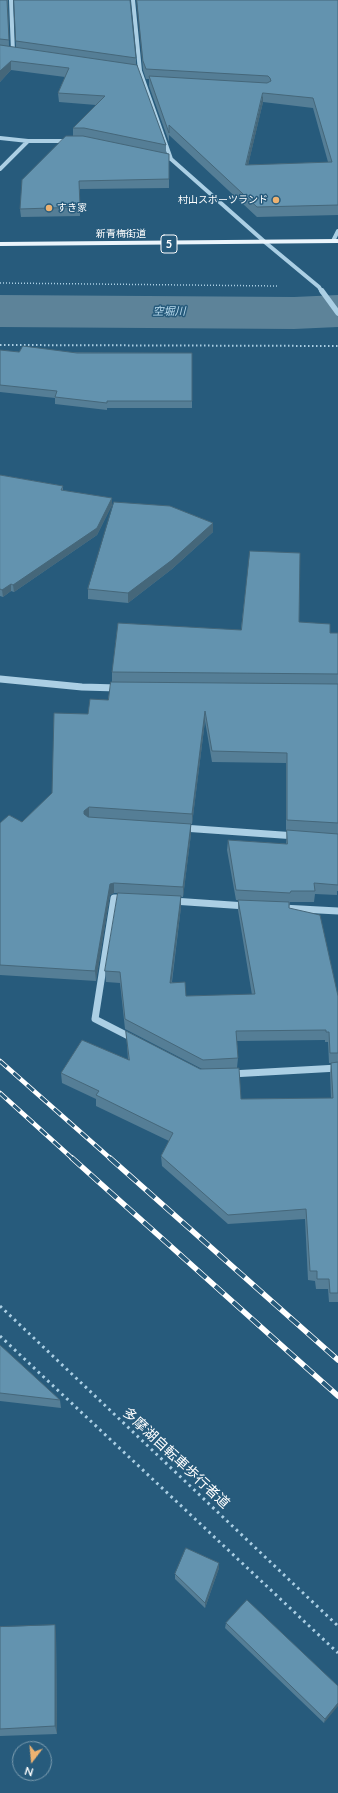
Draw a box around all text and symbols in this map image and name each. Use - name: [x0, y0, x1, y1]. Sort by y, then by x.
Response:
- place label: 村山スポーツランド: [178, 194, 268, 206]
- marker: 村山スポーツランド: [271, 195, 281, 205]
- place label: すき家: [57, 202, 87, 214]
- marker: すき家: [44, 203, 54, 213]
- street label: 新青梅街道: [96, 228, 146, 240]
- road number: 5: [161, 235, 177, 253]
- water label: 空堀川: [153, 304, 185, 318]
- street label: 多摩湖自転車歩行者道: [119, 1404, 233, 1512]
- north arrow: [12, 1741, 52, 1781]
- text: N: [23, 1765, 35, 1779]

